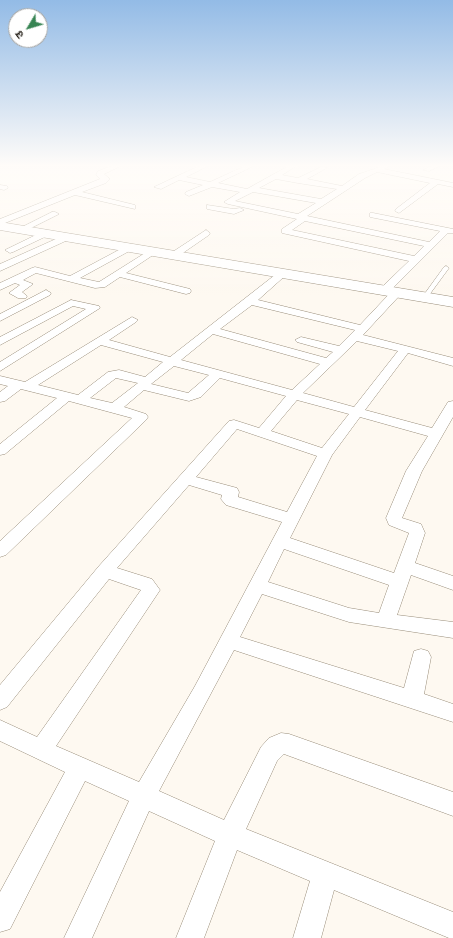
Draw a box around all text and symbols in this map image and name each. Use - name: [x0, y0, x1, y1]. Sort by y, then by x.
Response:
- north arrow: [8, 8, 48, 48]
- text: उ: [11, 27, 28, 42]

